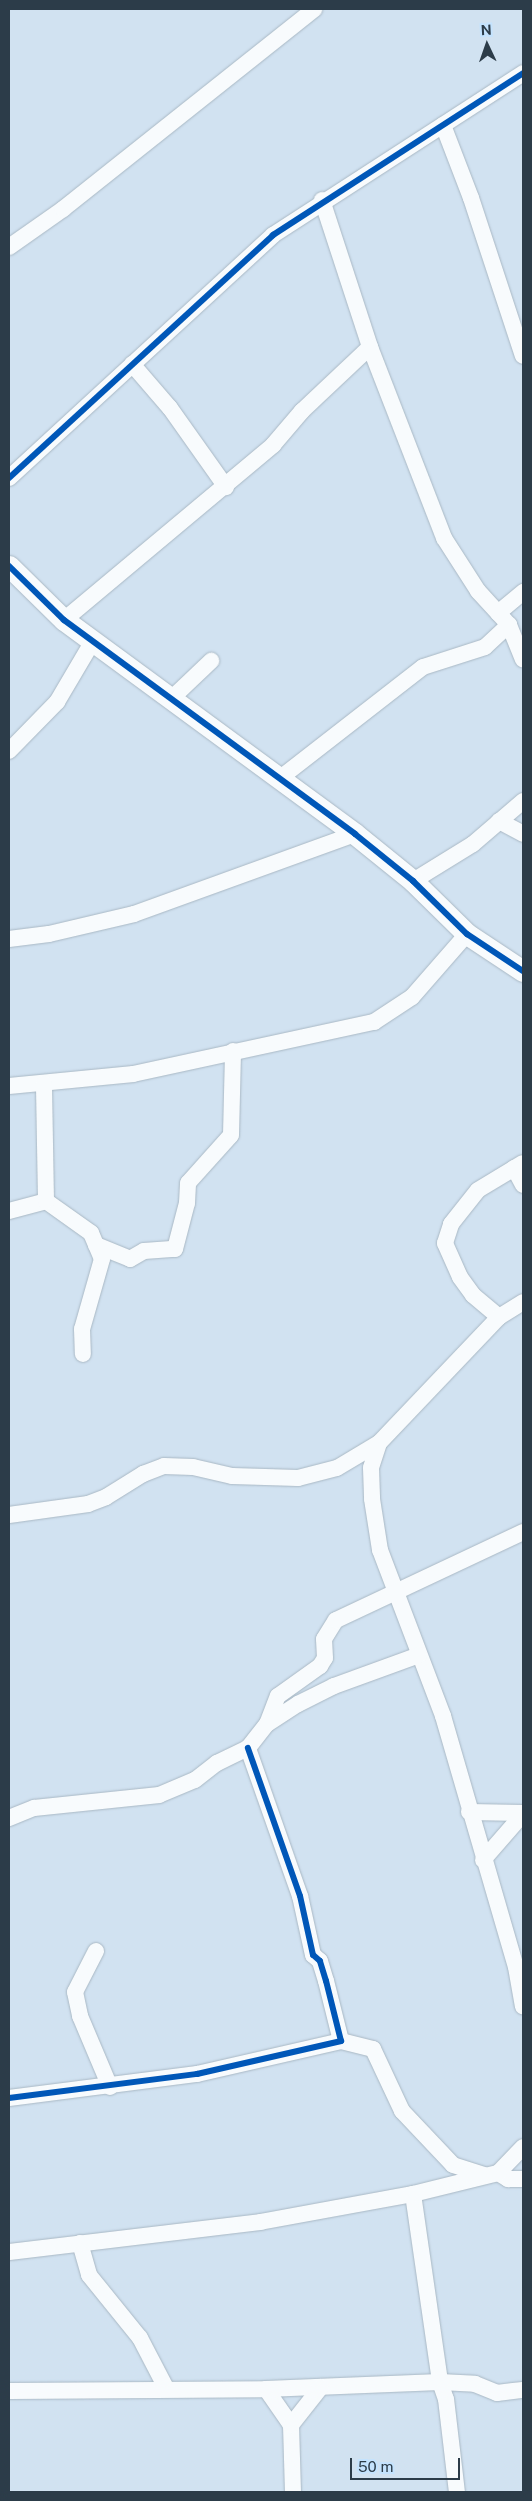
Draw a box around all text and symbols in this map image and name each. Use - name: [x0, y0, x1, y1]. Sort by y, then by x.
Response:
- north arrow: [462, 20, 512, 70]
- text: N: [480, 22, 492, 38]
- scale bar: [352, 2448, 462, 2480]
- text: 50 m: [358, 2458, 393, 2475]

